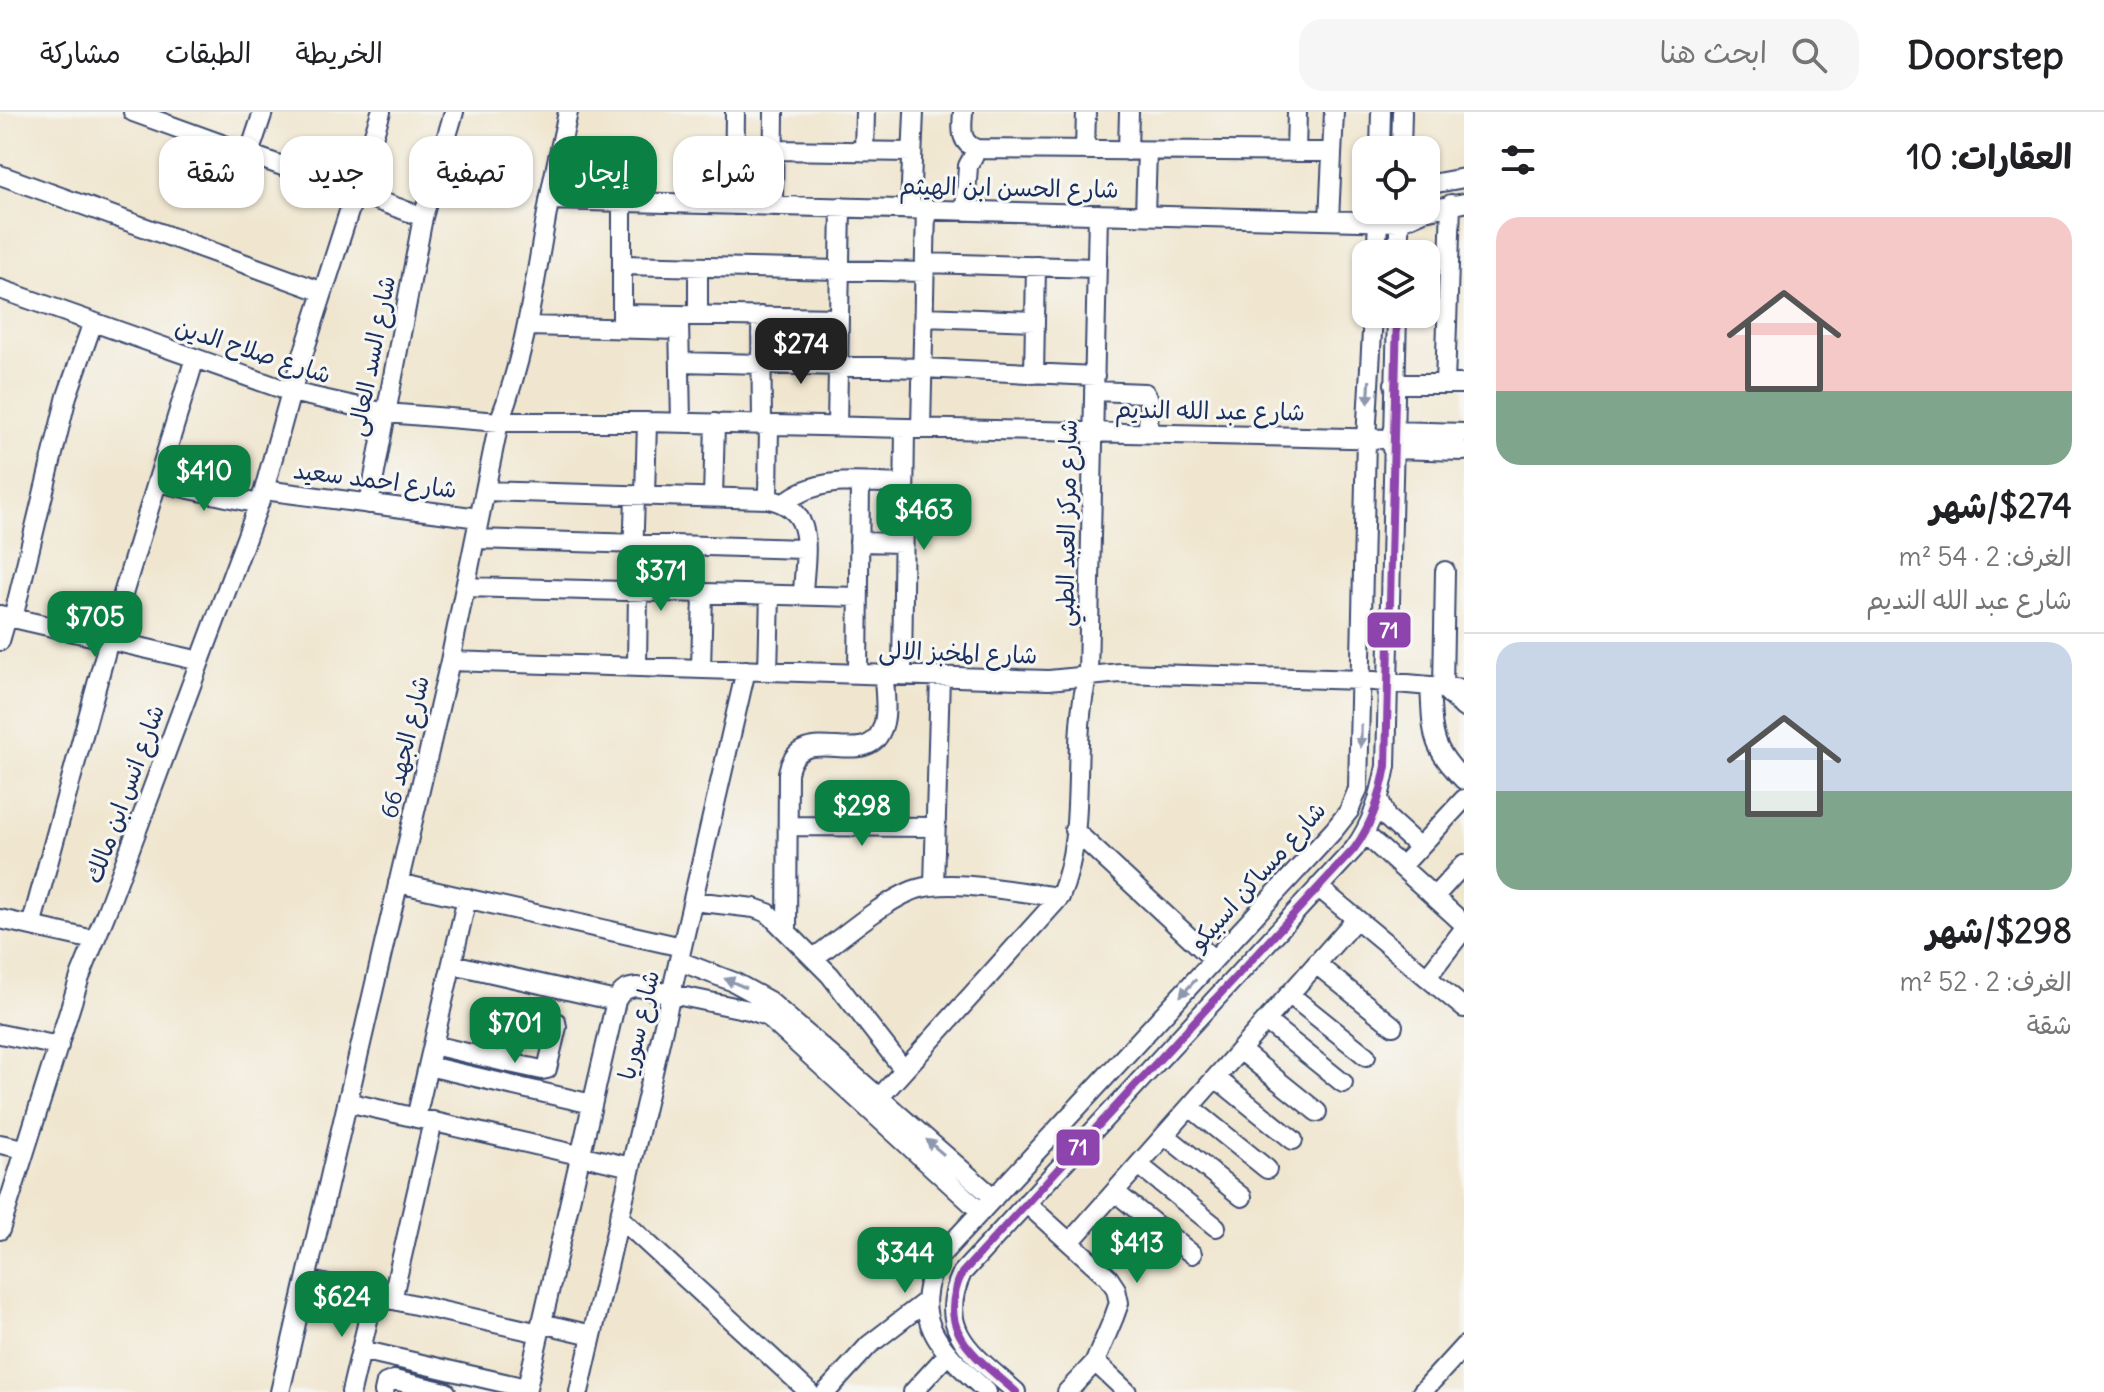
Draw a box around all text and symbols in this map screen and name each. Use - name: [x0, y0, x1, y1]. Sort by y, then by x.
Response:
- search box: [1299, 19, 1859, 91]
- text: Doorstep: [1907, 32, 2064, 79]
- text: ابحث هنا: [1660, 33, 1767, 71]
- icon: search: [1787, 33, 1831, 77]
- text: مشاركة: [40, 35, 121, 71]
- text: الطبقات: [165, 35, 251, 71]
- text: الخريطة: [295, 35, 383, 71]
- text: العقارات: 10: [1906, 135, 2072, 178]
- chip: شقة: [159, 136, 264, 208]
- chip: جديد: [280, 136, 393, 208]
- chip: تصفية: [409, 136, 533, 208]
- chip: إيجار: [549, 136, 657, 208]
- chip: شراء: [673, 136, 784, 208]
- map controls: [1352, 136, 1440, 328]
- button: locate: [1352, 136, 1440, 224]
- icon: filters: [1496, 138, 1540, 182]
- street label: شارع الحسن ابن الهيثم: [899, 170, 1119, 208]
- button: layers: [1352, 240, 1440, 328]
- icon: home: [1712, 269, 1856, 413]
- street label: شارع السد العالى: [341, 273, 404, 439]
- street label: شارع صلاح الدين: [171, 311, 335, 392]
- pin: $274: [754, 318, 848, 386]
- text: $274: [773, 327, 829, 360]
- one-way arrow: [1362, 380, 1375, 405]
- street label: شارع عبد الله النديم: [1115, 393, 1305, 431]
- street label: شارع مركز العبد الطبي: [1049, 419, 1090, 627]
- pin: $410: [157, 445, 251, 513]
- text: $410: [176, 454, 232, 487]
- street label: شارع احمد سعيد: [291, 454, 459, 507]
- pin: $463: [877, 484, 971, 552]
- text: $274/شهر: [1930, 484, 2072, 527]
- text: $463: [894, 493, 954, 526]
- text: الغرف: 2 · 54 m²: [1899, 540, 2072, 573]
- pin: $371: [614, 545, 708, 613]
- text: $371: [635, 554, 687, 587]
- text: شارع عبد الله النديم: [1866, 583, 2072, 616]
- pin: $705: [48, 591, 142, 659]
- text: $705: [65, 600, 125, 633]
- line badge: 71: [1366, 611, 1412, 649]
- text: 71: [1379, 616, 1399, 644]
- street label: شارع المخبز الالى: [878, 634, 1038, 673]
- street label: شارع الجهد 66: [373, 673, 438, 822]
- icon: home: [1712, 694, 1856, 838]
- street label: شارع انس ابن مالك: [78, 700, 173, 888]
- one-way arrow: [1354, 724, 1367, 749]
- pin: $298: [815, 780, 909, 848]
- text: $298: [833, 789, 891, 822]
- street label: شارع مساكن اسبيكو: [1181, 795, 1334, 959]
- text: $298/شهر: [1927, 909, 2072, 952]
- text: الغرف: 2 · 52 m²: [1900, 965, 2072, 998]
- street label: شارع سوريا: [611, 967, 668, 1083]
- one-way arrow: [723, 976, 747, 989]
- one-way arrow: [1180, 978, 1198, 997]
- pin: $701: [468, 997, 562, 1065]
- text: $701: [488, 1006, 542, 1039]
- text: شقة: [2027, 1008, 2072, 1041]
- line badge: 71: [1055, 1128, 1101, 1167]
- text: 71: [1068, 1133, 1088, 1161]
- one-way arrow: [926, 1138, 945, 1156]
- pin: $413: [1090, 1217, 1184, 1285]
- text: $413: [1110, 1226, 1164, 1259]
- pin: $344: [858, 1227, 952, 1295]
- text: $344: [875, 1236, 935, 1269]
- pin: $624: [295, 1271, 389, 1339]
- text: $624: [313, 1280, 371, 1313]

